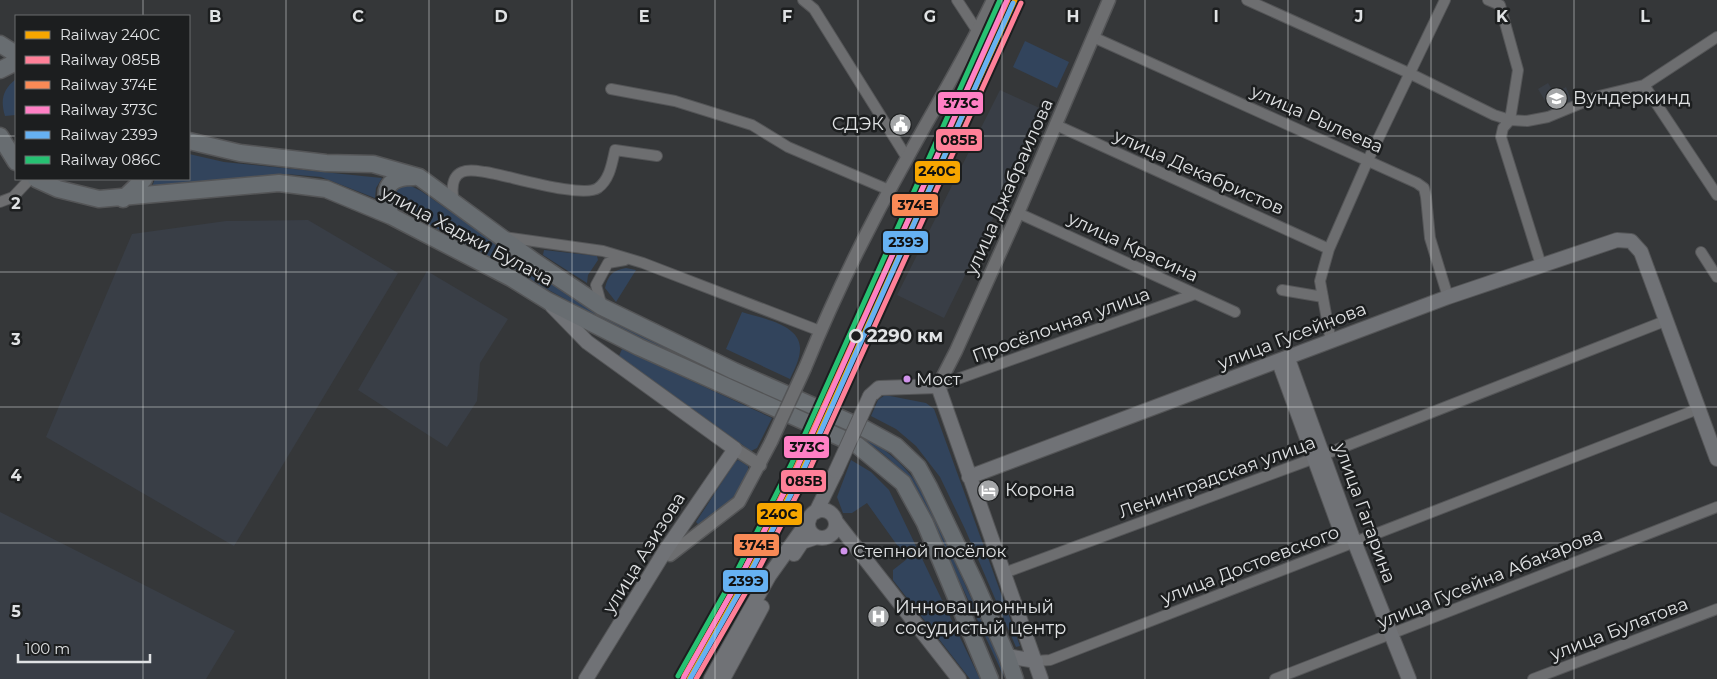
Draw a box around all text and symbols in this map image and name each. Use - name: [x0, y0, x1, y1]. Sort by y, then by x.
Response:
- text: B: [209, 7, 221, 26]
- text: C: [352, 7, 364, 26]
- text: D: [494, 7, 508, 26]
- text: E: [639, 7, 649, 26]
- text: F: [782, 7, 792, 26]
- text: G: [924, 7, 936, 26]
- text: H: [1067, 7, 1079, 26]
- text: I: [1213, 7, 1219, 26]
- text: J: [1354, 7, 1363, 26]
- text: K: [1496, 7, 1509, 26]
- text: L: [1640, 7, 1650, 26]
- legend: [15, 15, 190, 180]
- text: Railway 240С: [60, 25, 160, 44]
- text: Railway 085В: [60, 50, 160, 69]
- text: Railway 374Е: [60, 75, 157, 94]
- street label: улица Рылеева: [1247, 80, 1387, 158]
- school or university icon: Вундеркинд: [1545, 86, 1569, 110]
- place label: Вундеркинд: [1573, 87, 1691, 109]
- line badge: 373C: [937, 91, 984, 115]
- text: 373C: [942, 94, 979, 112]
- street label: улица Джабраилова: [960, 95, 1058, 280]
- text: Railway 373C: [60, 100, 158, 119]
- public building icon: СДЭК: [888, 112, 912, 136]
- place label: СДЭК: [832, 113, 884, 135]
- street label: улица Декабристов: [1110, 124, 1287, 219]
- text: Railway 239Э: [60, 125, 158, 144]
- line badge: 085В: [935, 128, 983, 152]
- text: 085В: [940, 131, 978, 149]
- text: Railway 086С: [60, 150, 161, 169]
- line badge: 240С: [914, 160, 961, 184]
- text: 240С: [918, 162, 956, 180]
- street label: улица Хаджи Булача: [376, 181, 557, 291]
- line badge: 374Е: [891, 193, 939, 217]
- text: 2: [11, 194, 21, 213]
- text: 374Е: [896, 196, 933, 214]
- street label: улица Красина: [1063, 207, 1202, 287]
- line badge: 239Э: [882, 230, 929, 254]
- text: 239Э: [888, 233, 924, 251]
- street label: Просёлочная улица: [969, 283, 1153, 367]
- street label: улица Гусейнова: [1214, 298, 1369, 375]
- place label: 2290 км: [867, 325, 943, 347]
- marker: 2290 км: [849, 329, 863, 343]
- text: 3: [10, 330, 21, 349]
- place label: Мост: [916, 369, 961, 389]
- marker: Мост: [902, 374, 912, 384]
- street label: Ленинградская улица: [1116, 431, 1318, 523]
- line badge: 373C: [783, 435, 830, 459]
- text: 373C: [788, 438, 825, 456]
- street label: улица Гагарина: [1329, 439, 1401, 586]
- text: 4: [10, 466, 22, 485]
- line badge: 085В: [780, 469, 827, 493]
- text: 085В: [785, 472, 823, 490]
- hotel icon: Корона: [977, 478, 1001, 502]
- place label: Корона: [1005, 479, 1075, 501]
- street label: улица Азизова: [597, 488, 690, 619]
- line badge: 240С: [756, 502, 803, 526]
- text: 240С: [760, 505, 798, 523]
- street label: улица Достоевского: [1157, 521, 1342, 610]
- street label: улица Гусейна Абакарова: [1373, 523, 1606, 634]
- line badge: 374Е: [733, 533, 780, 557]
- text: 374Е: [738, 536, 775, 554]
- place label: Степной посёлок: [853, 541, 1007, 561]
- marker: Степной посёлок: [839, 546, 849, 556]
- line badge: 239Э: [722, 569, 769, 593]
- text: 239Э: [728, 572, 764, 590]
- street label: улица Булатова: [1546, 593, 1691, 666]
- place label: Инновационный сосудистый центр: [895, 596, 1066, 639]
- text: 5: [11, 602, 21, 621]
- hospital icon: Инновационный сосудистый центр: [867, 605, 891, 629]
- scale bar: [18, 632, 150, 664]
- text: 100 m: [25, 639, 70, 658]

